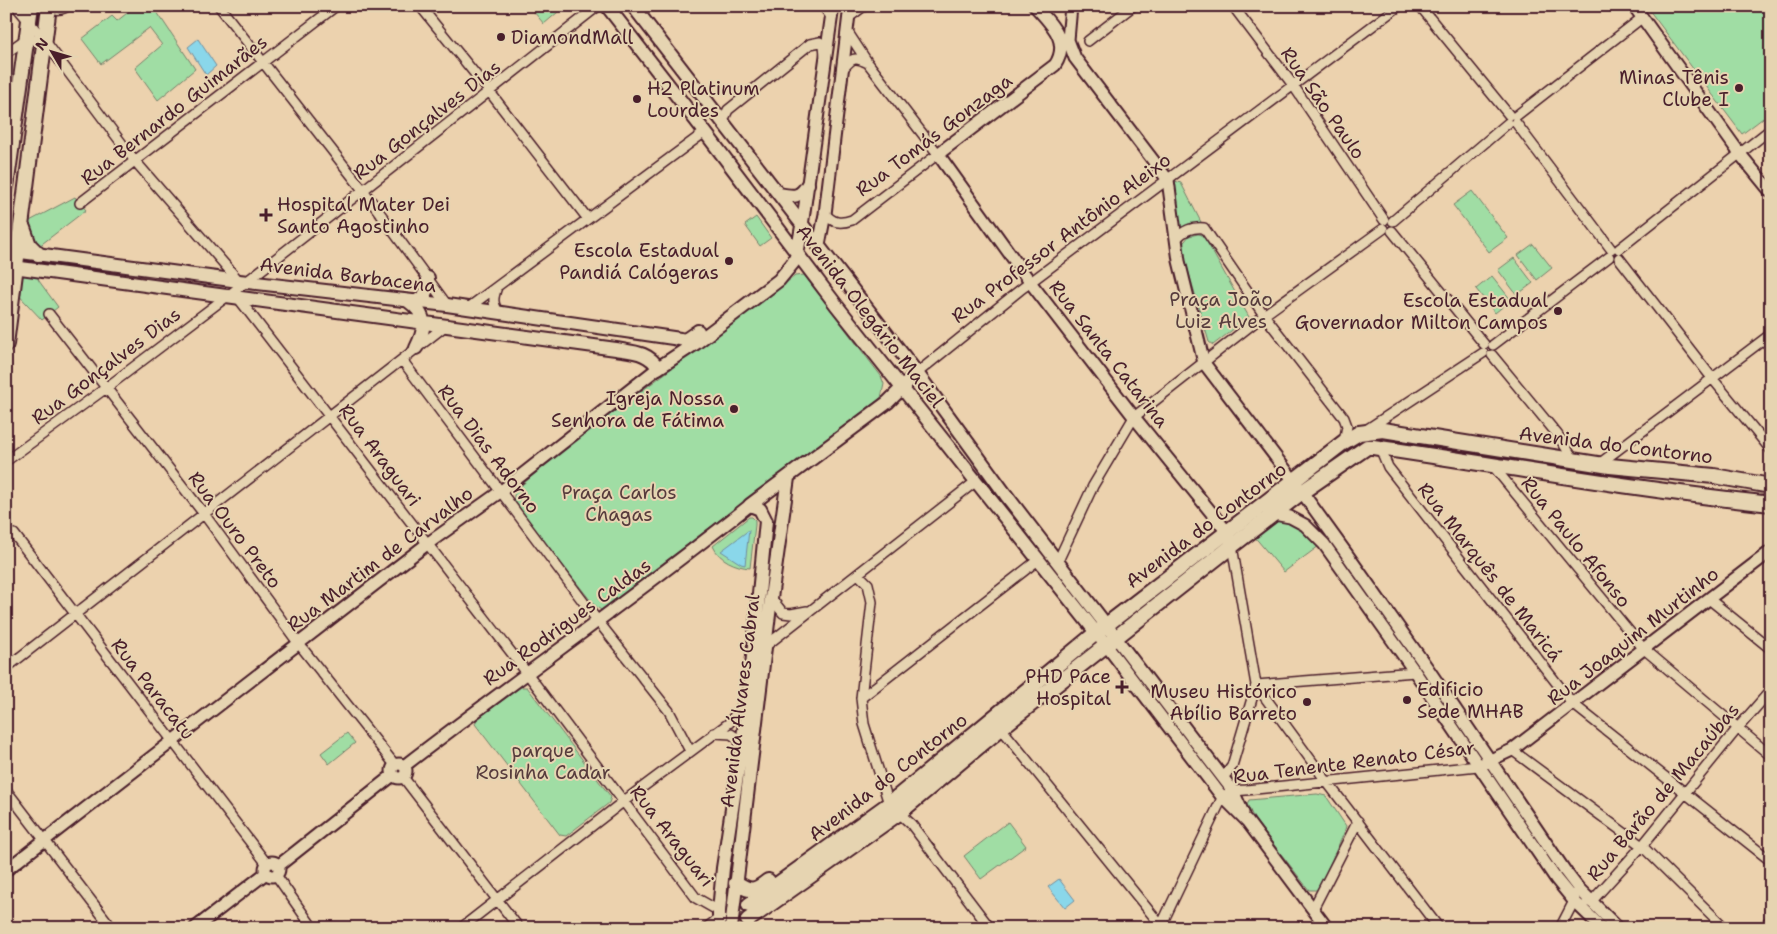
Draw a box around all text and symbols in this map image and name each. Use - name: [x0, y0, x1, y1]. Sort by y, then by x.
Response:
- place label: DiamondMall: [511, 25, 634, 50]
- north arrow: [28, 28, 78, 78]
- street label: Rua Bernardo Guimarães: [76, 29, 272, 191]
- marker: DiamondMall: [495, 31, 507, 43]
- text: N: [31, 34, 52, 54]
- street label: Rua São Paulo: [1275, 42, 1371, 164]
- street label: Rua Gonçalves Dias: [348, 55, 506, 185]
- place label: Minas Tênis Clube I: [1619, 65, 1729, 112]
- street label: Rua Tomás Gonzaga: [851, 68, 1017, 202]
- place label: H2 Platinum Lourdes: [647, 76, 760, 123]
- marker: Minas Tênis Clube I: [1733, 82, 1745, 94]
- marker: H2 Platinum Lourdes: [631, 93, 643, 105]
- street label: Rua Professor Antônio Aleixo: [946, 147, 1176, 329]
- place label: Hospital Mater Dei Santo Agostinho: [277, 192, 450, 239]
- marker: Hospital Mater Dei Santo Agostinho: [259, 208, 273, 222]
- street label: Avenida Olegário Maciel: [791, 219, 950, 413]
- place label: Escola Estadual Pandiá Calógeras: [559, 238, 719, 285]
- street label: Avenida Barbacena: [258, 252, 438, 298]
- marker: Escola Estadual Pandiá Calógeras: [723, 255, 735, 267]
- street label: Rua Santa Catarina: [1044, 275, 1175, 433]
- park label: Praça João Luiz Alves: [1169, 287, 1273, 334]
- place label: Escola Estadual Governador Milton Campos: [1295, 288, 1548, 335]
- street label: Rua Gonçalves Dias: [26, 302, 186, 430]
- marker: Escola Estadual Governador Milton Campos: [1552, 305, 1564, 317]
- street label: Rua Dias Adorno: [432, 379, 546, 519]
- place label: Igreja Nossa Senhora de Fátima: [551, 386, 724, 433]
- street label: Rua Araguari: [333, 399, 427, 511]
- marker: Igreja Nossa Senhora de Fátima: [728, 403, 740, 415]
- street label: Avenida do Contorno: [1518, 421, 1714, 469]
- street label: Avenida do Contorno: [1121, 456, 1291, 594]
- street label: Rua Ouro Preto: [183, 466, 287, 594]
- street label: Rua Paulo Afonso: [1515, 471, 1637, 613]
- street label: Rua Marquês de Maricá: [1412, 477, 1568, 667]
- park label: Praça Carlos Chagas: [561, 480, 677, 527]
- street label: Rua Martim de Carvalho: [282, 481, 478, 637]
- street label: Rua Rodrigues Caldas: [478, 553, 656, 691]
- street label: Rua Joaquim Murtinho: [1542, 561, 1724, 711]
- street label: Avenida Álvares Cabral: [713, 592, 766, 809]
- street label: Rua Paracatu: [105, 633, 201, 745]
- place label: PHD Pace Hospital: [1025, 664, 1111, 711]
- place label: Edificio Sede MHAB: [1417, 677, 1524, 724]
- place label: Museu Histórico Abílio Barreto: [1150, 679, 1297, 726]
- marker: PHD Pace Hospital: [1115, 680, 1129, 694]
- marker: Edificio Sede MHAB: [1401, 694, 1413, 706]
- marker: Museu Histórico Abílio Barreto: [1301, 696, 1313, 708]
- street label: Rua Barão de Macaúbas: [1581, 698, 1745, 886]
- street label: Avenida do Contorno: [803, 707, 973, 847]
- street label: Rua Tenente Renato César: [1232, 735, 1476, 789]
- park label: parque Rosinha Cadar: [475, 738, 611, 785]
- street label: Rua Araguari: [625, 780, 719, 892]

